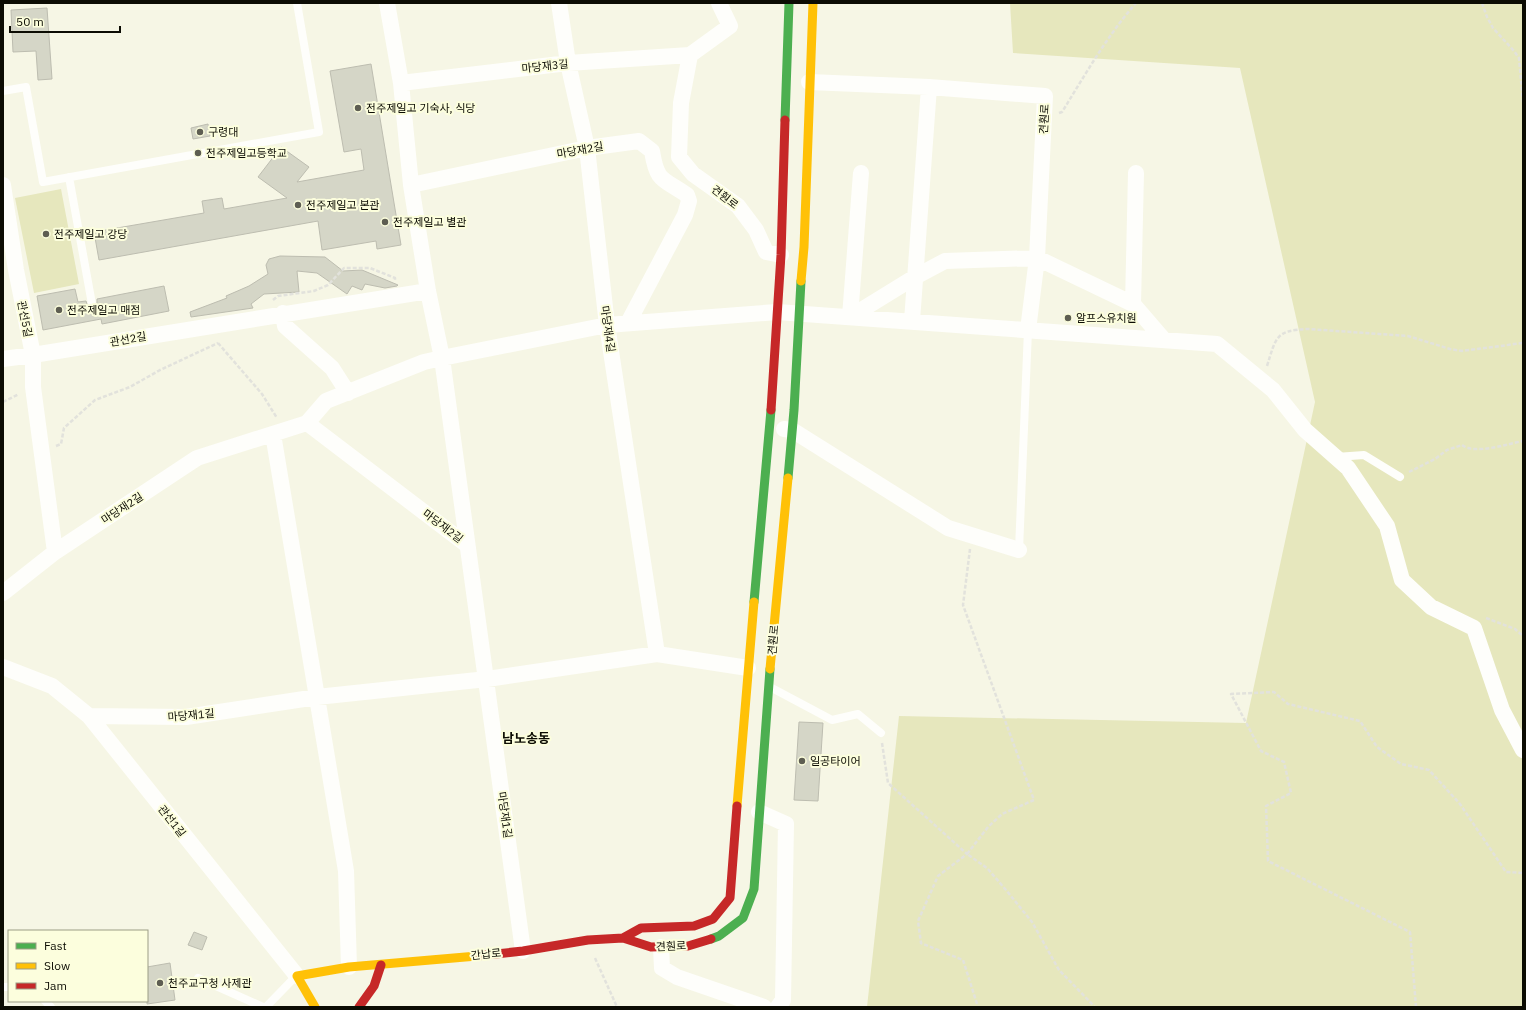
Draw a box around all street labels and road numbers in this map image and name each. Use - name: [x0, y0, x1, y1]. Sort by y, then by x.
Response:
- street label: 마당재3길: [521, 57, 569, 75]
- street label: 견훤로: [1036, 103, 1052, 135]
- street label: 마당재2길: [556, 139, 604, 161]
- street label: 견훤로: [709, 182, 741, 212]
- street label: 관선5길: [15, 300, 35, 338]
- street label: 마당재4길: [598, 305, 618, 353]
- street label: 관선2길: [109, 329, 147, 349]
- street label: 마당재2길: [98, 489, 146, 527]
- street label: 마당재2길: [420, 506, 466, 546]
- street label: 견훤로: [765, 624, 781, 656]
- street label: 마당재1길: [167, 706, 215, 724]
- street label: 마당재1길: [495, 791, 515, 839]
- street label: 관선1길: [155, 802, 189, 840]
- street label: 견훤로: [655, 938, 687, 954]
- street label: 간납로: [470, 945, 502, 963]

